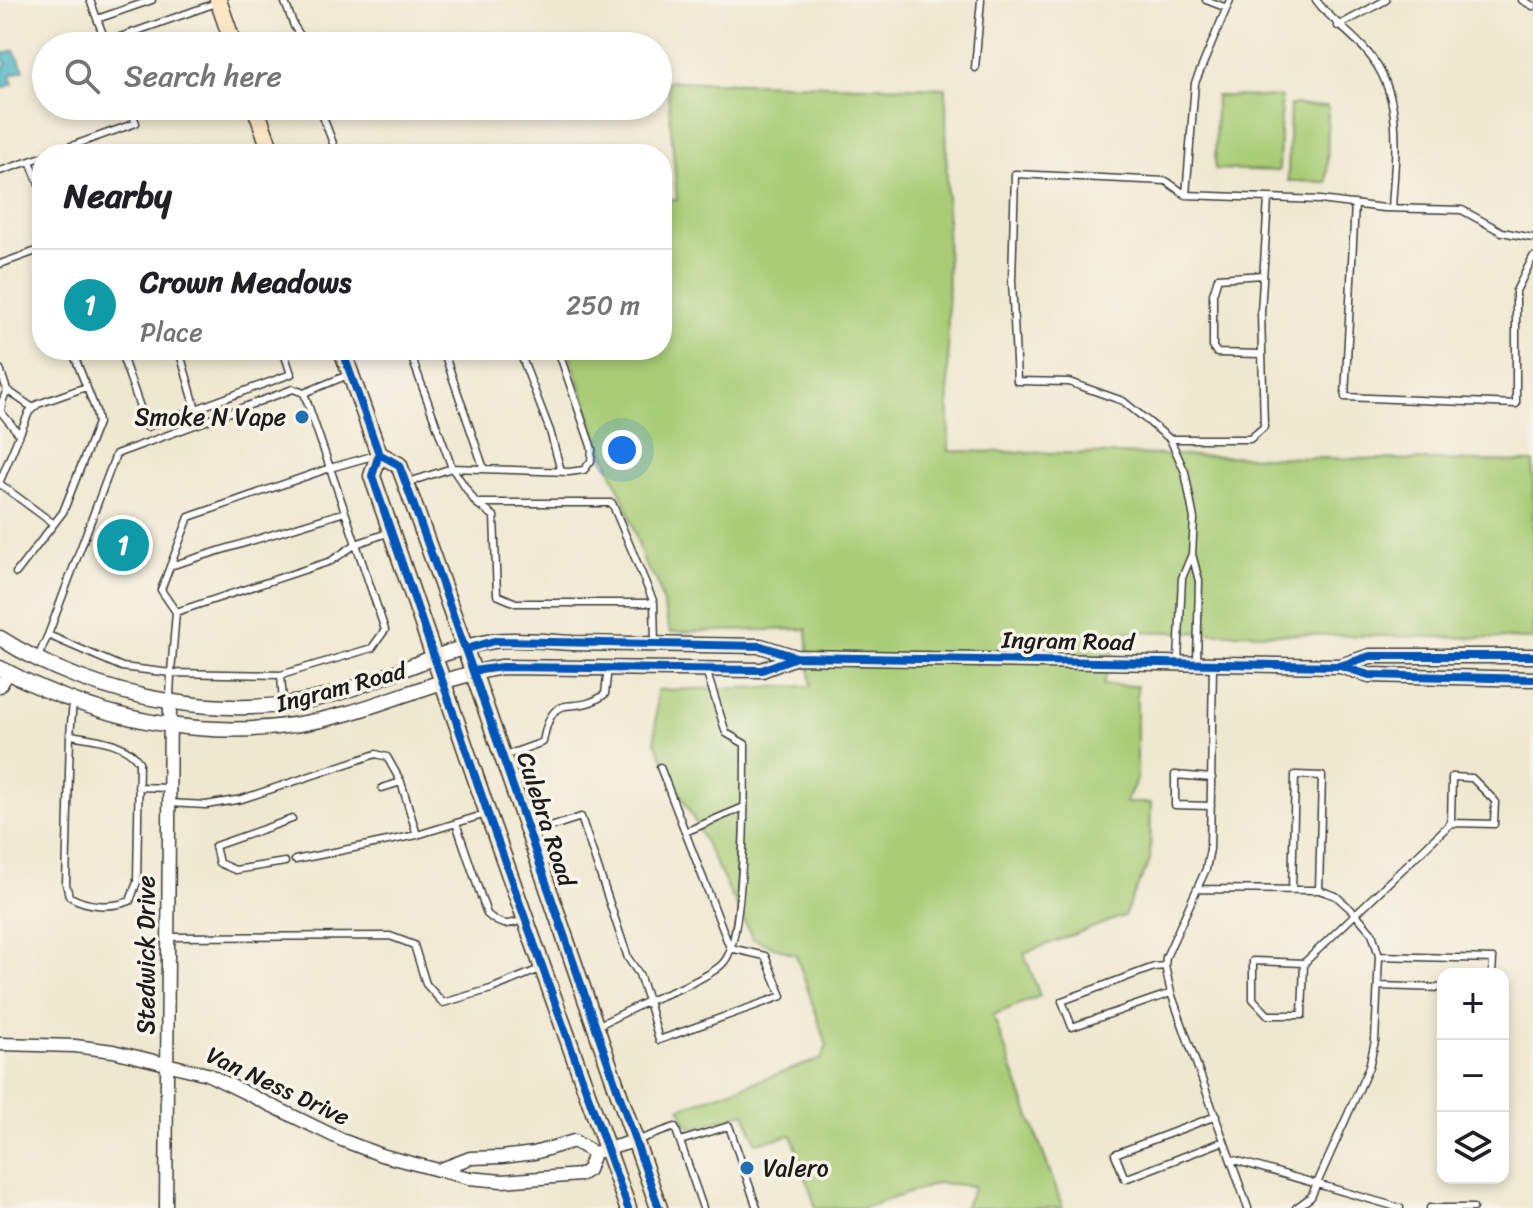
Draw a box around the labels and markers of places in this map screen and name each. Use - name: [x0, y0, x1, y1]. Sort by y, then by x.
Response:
- place label: Smoke N Vape: [135, 396, 286, 438]
- marker: Smoke N Vape: [293, 408, 311, 426]
- pin: 1: [97, 515, 149, 575]
- place label: Valero: [763, 1147, 829, 1189]
- marker: Valero: [738, 1159, 756, 1177]

